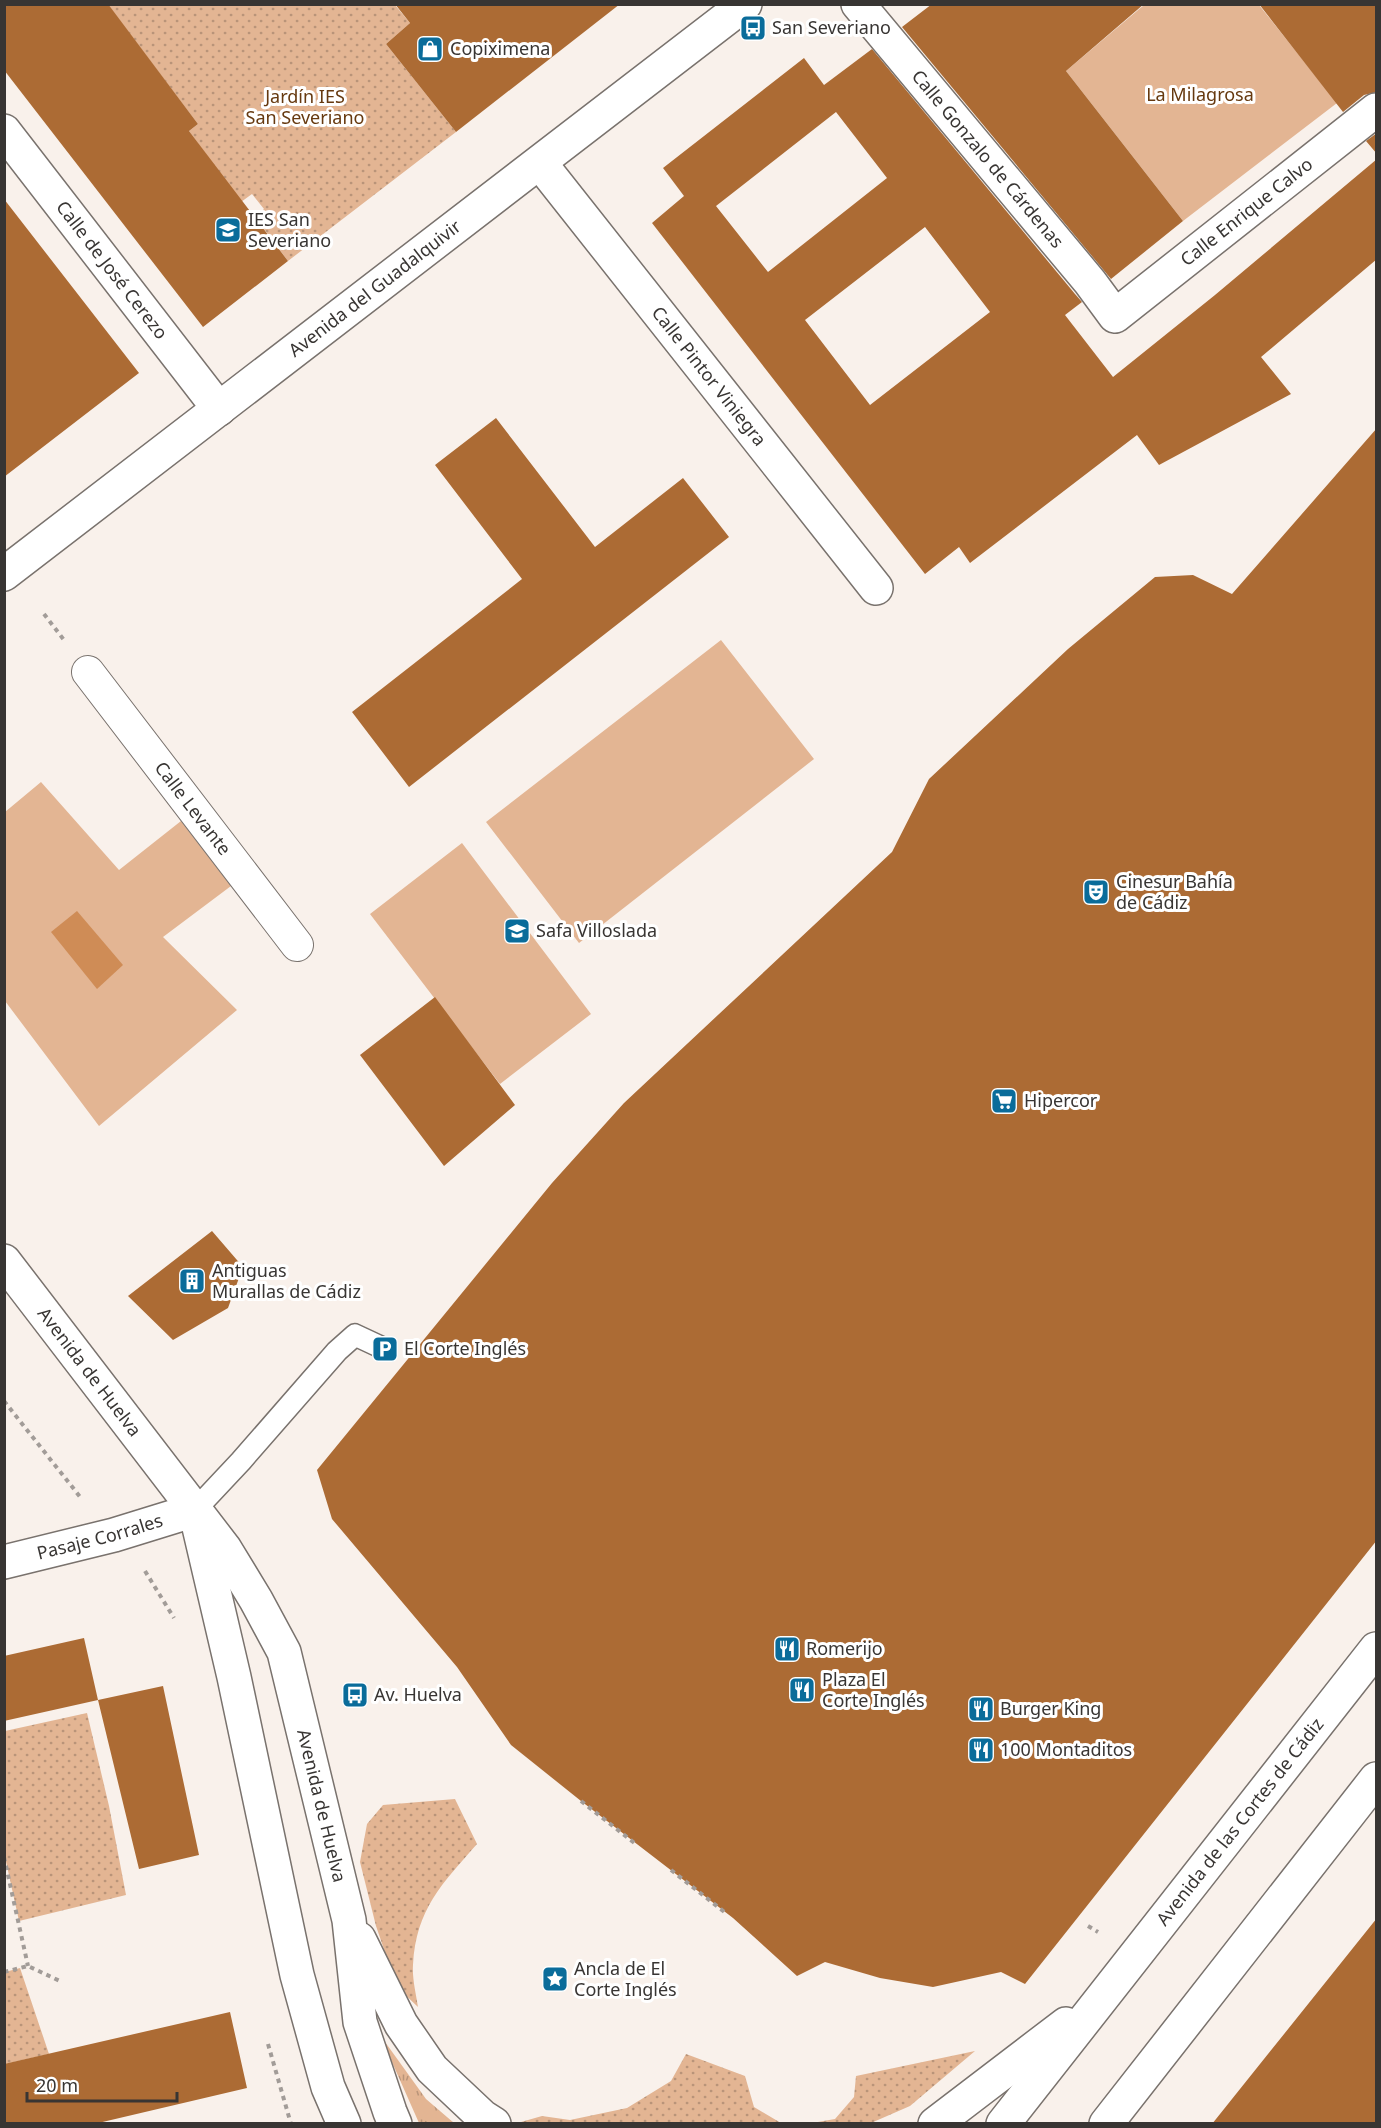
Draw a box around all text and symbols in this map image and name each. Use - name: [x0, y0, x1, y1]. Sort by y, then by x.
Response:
- bus stop icon: San Severiano: [738, 13, 768, 43]
- place label: San Severiano: [772, 15, 891, 39]
- shop icon: Copiximena: [415, 34, 445, 64]
- place label: Copiximena: [450, 36, 550, 60]
- street label: Calle Gonzalo de Cárdenas: [907, 64, 1070, 253]
- park label: La Milagrosa: [1146, 82, 1254, 106]
- park label: Jardín IES San Severiano: [246, 84, 364, 129]
- street label: Calle Enrique Calvo: [1175, 152, 1317, 271]
- street label: Calle de José Cerezo: [51, 195, 174, 344]
- place label: IES San Severiano: [248, 207, 331, 252]
- street label: Avenida del Guadalquivir: [283, 214, 466, 362]
- school or university icon: IES San Severiano: [213, 215, 243, 245]
- street label: Calle Pintor Viniegra: [647, 301, 772, 450]
- street label: Calle Levante: [150, 756, 237, 860]
- place label: Cinesur Bahía de Cádiz: [1116, 869, 1233, 914]
- theatre icon: Cinesur Bahía de Cádiz: [1081, 877, 1111, 907]
- school or university icon: Safa Villoslada: [502, 916, 532, 946]
- place label: Safa Villoslada: [536, 918, 657, 942]
- supermarket icon: Hipercor: [989, 1086, 1019, 1116]
- place label: Hipercor: [1024, 1088, 1098, 1112]
- place label: Antiguas Murallas de Cádiz: [212, 1258, 361, 1303]
- building icon: Antiguas Murallas de Cádiz: [177, 1266, 207, 1296]
- street label: Avenida de Huelva: [33, 1302, 147, 1441]
- parking icon: El Corte Inglés: [370, 1334, 400, 1364]
- place label: El Corte Inglés: [404, 1336, 526, 1360]
- street label: Pasaje Corrales: [34, 1508, 166, 1565]
- restaurant icon: Romerijo: [772, 1634, 802, 1664]
- place label: Romerijo: [806, 1636, 883, 1660]
- place label: Plaza El Corte Inglés: [822, 1667, 925, 1712]
- restaurant icon: Plaza El Corte Inglés: [787, 1675, 817, 1705]
- bus stop icon: Av. Huelva: [340, 1680, 370, 1710]
- place label: Av. Huelva: [374, 1682, 462, 1706]
- restaurant icon: Burger King: [966, 1694, 996, 1724]
- place label: Burger King: [1000, 1696, 1101, 1720]
- street label: Avenida de las Cortes de Cádiz: [1150, 1713, 1328, 1930]
- street label: Avenida de Huelva: [292, 1726, 352, 1885]
- restaurant icon: 100 Montaditos: [966, 1735, 996, 1765]
- place label: 100 Montaditos: [1000, 1737, 1132, 1761]
- place label: Ancla de El Corte Inglés: [574, 1956, 677, 2001]
- place icon: Ancla de El Corte Inglés: [540, 1964, 570, 1994]
- scale bar: [27, 2065, 177, 2103]
- text: 20 m: [36, 2073, 78, 2097]

